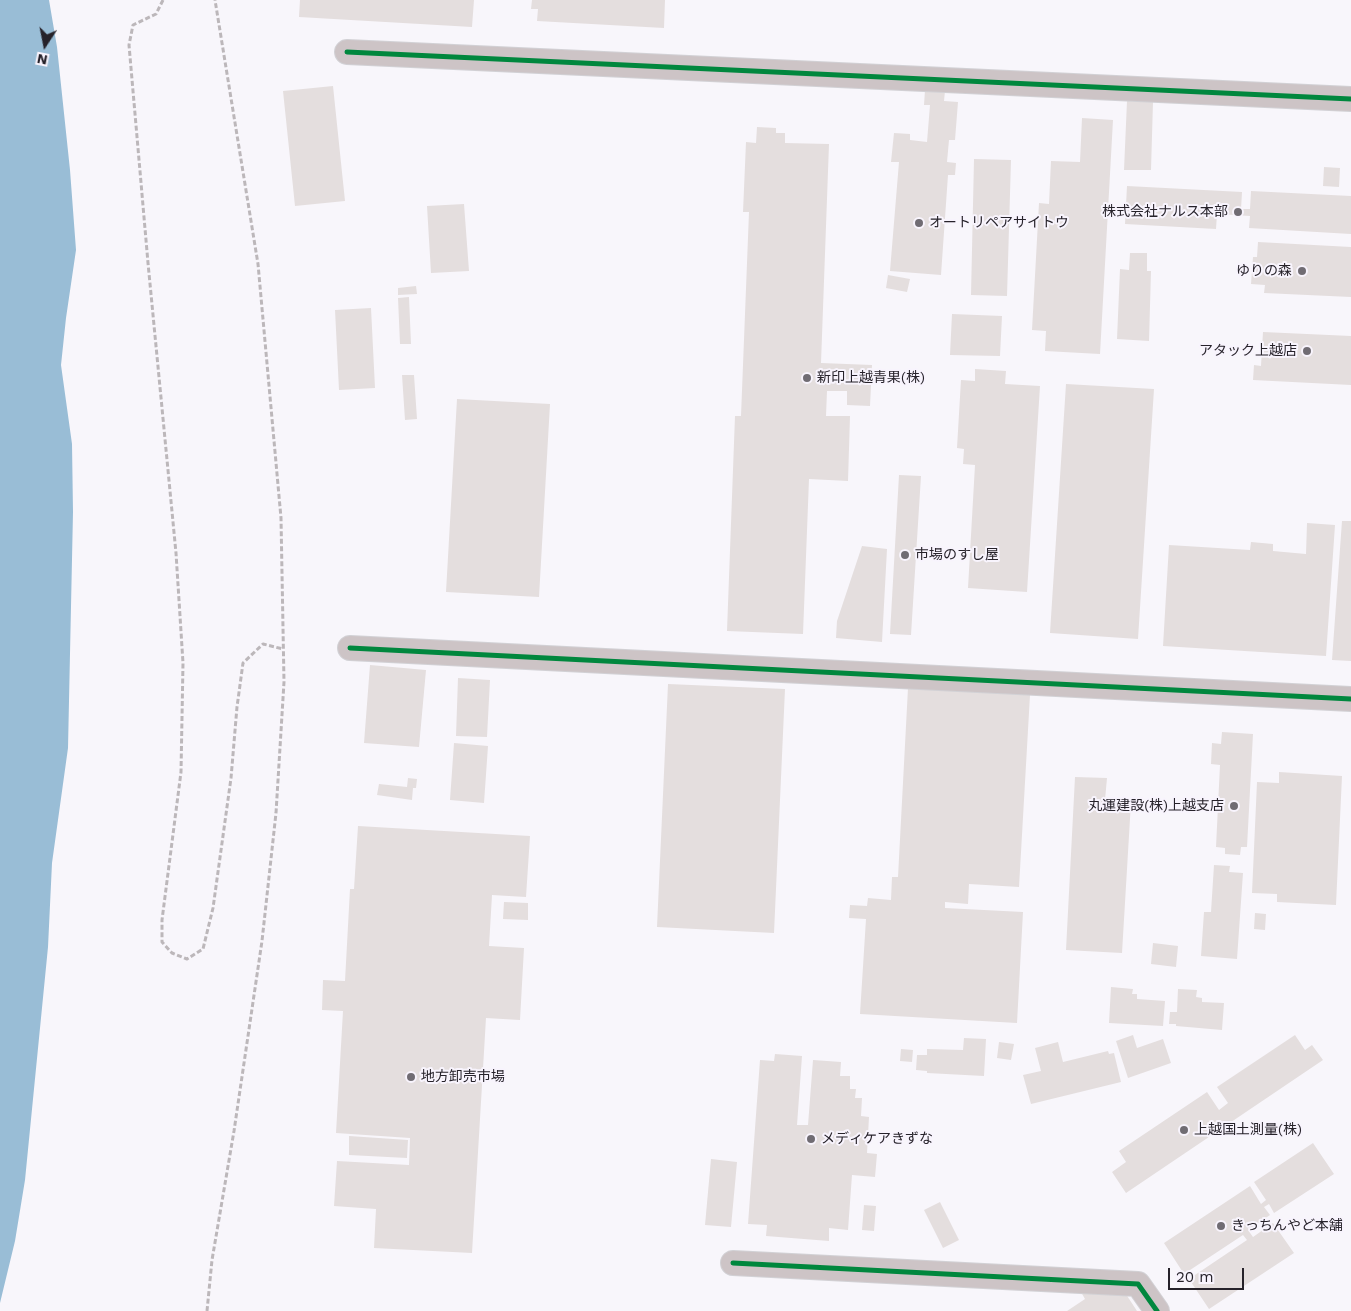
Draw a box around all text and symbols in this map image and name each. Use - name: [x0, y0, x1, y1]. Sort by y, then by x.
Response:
- north arrow: [20, 20, 70, 70]
- text: N: [36, 51, 49, 69]
- place label: 株式会社ナルス本部: [1102, 204, 1228, 220]
- marker: 株式会社ナルス本部: [1232, 206, 1244, 218]
- place label: オートリペアサイトウ: [929, 215, 1069, 231]
- marker: オートリペアサイトウ: [913, 217, 925, 229]
- place label: ゆりの森: [1236, 263, 1292, 279]
- marker: ゆりの森: [1296, 265, 1308, 277]
- place label: アタック上越店: [1199, 343, 1297, 359]
- marker: アタック上越店: [1301, 345, 1313, 357]
- place label: 新印上越青果(株): [817, 370, 925, 386]
- marker: 新印上越青果(株): [801, 372, 813, 384]
- place label: 市場のすし屋: [915, 547, 999, 563]
- marker: 市場のすし屋: [899, 549, 911, 561]
- place label: 丸運建設(株)上越支店: [1088, 798, 1224, 814]
- marker: 丸運建設(株)上越支店: [1228, 800, 1240, 812]
- place label: 地方卸売市場: [421, 1069, 505, 1085]
- marker: 地方卸売市場: [405, 1071, 417, 1083]
- place label: 上越国土測量(株): [1194, 1122, 1302, 1138]
- marker: 上越国土測量(株): [1178, 1124, 1190, 1136]
- place label: メディケアきずな: [821, 1131, 933, 1147]
- marker: メディケアきずな: [805, 1133, 817, 1145]
- place label: きっちんやど本舗: [1231, 1218, 1343, 1234]
- marker: きっちんやど本舗: [1215, 1220, 1227, 1232]
- scale bar: [1171, 1258, 1247, 1290]
- text: 20 m: [1176, 1268, 1214, 1286]

